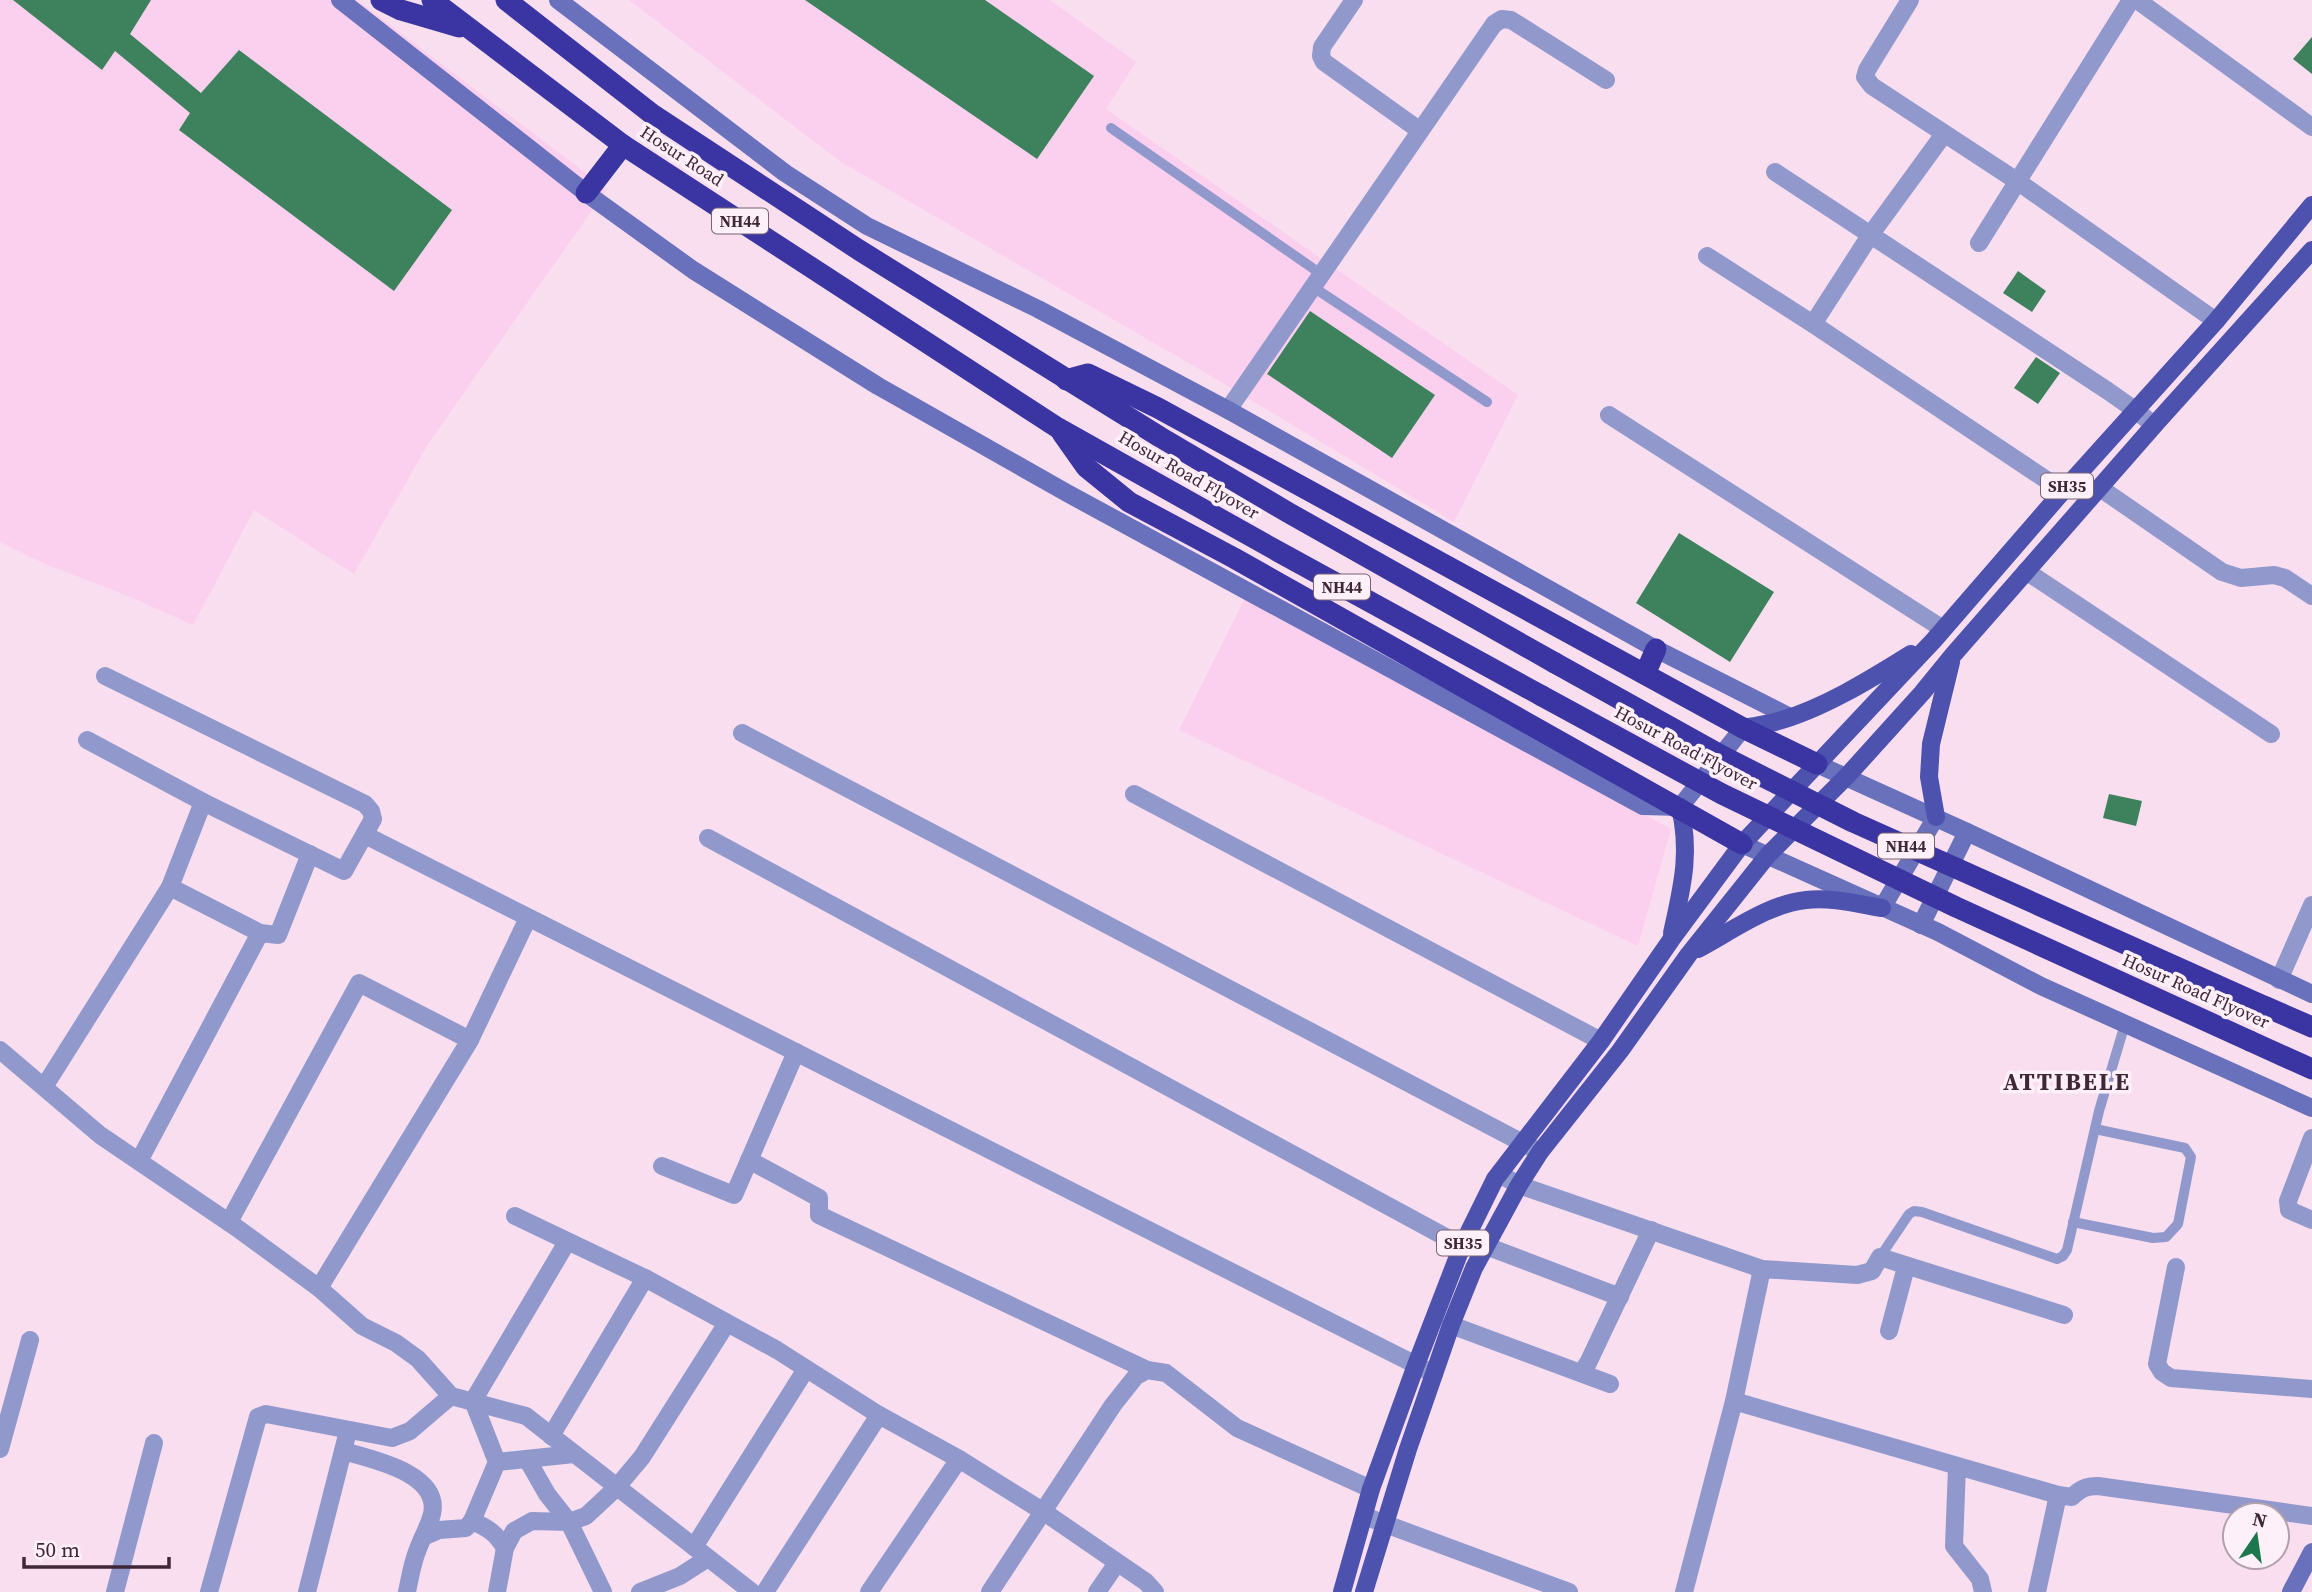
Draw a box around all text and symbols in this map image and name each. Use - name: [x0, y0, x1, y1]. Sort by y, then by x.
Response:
- street label: Hosur Road: [636, 119, 729, 192]
- road number: NH44: [712, 209, 768, 234]
- street label: Hosur Road Flyover: [1114, 424, 1265, 525]
- road number: SH35: [2041, 474, 2093, 499]
- road number: NH44: [1314, 574, 1370, 600]
- street label: Hosur Road Flyover: [1610, 699, 1762, 796]
- road number: NH44: [1878, 834, 1934, 859]
- street label: Hosur Road Flyover: [2119, 947, 2274, 1034]
- district label: ATTIBELE: [2003, 1065, 2131, 1098]
- road number: SH35: [1437, 1231, 1489, 1256]
- north arrow: [2221, 1501, 2291, 1571]
- text: N: [2250, 1505, 2270, 1534]
- scale bar: [24, 1526, 170, 1570]
- text: 50 m: [35, 1535, 80, 1564]

